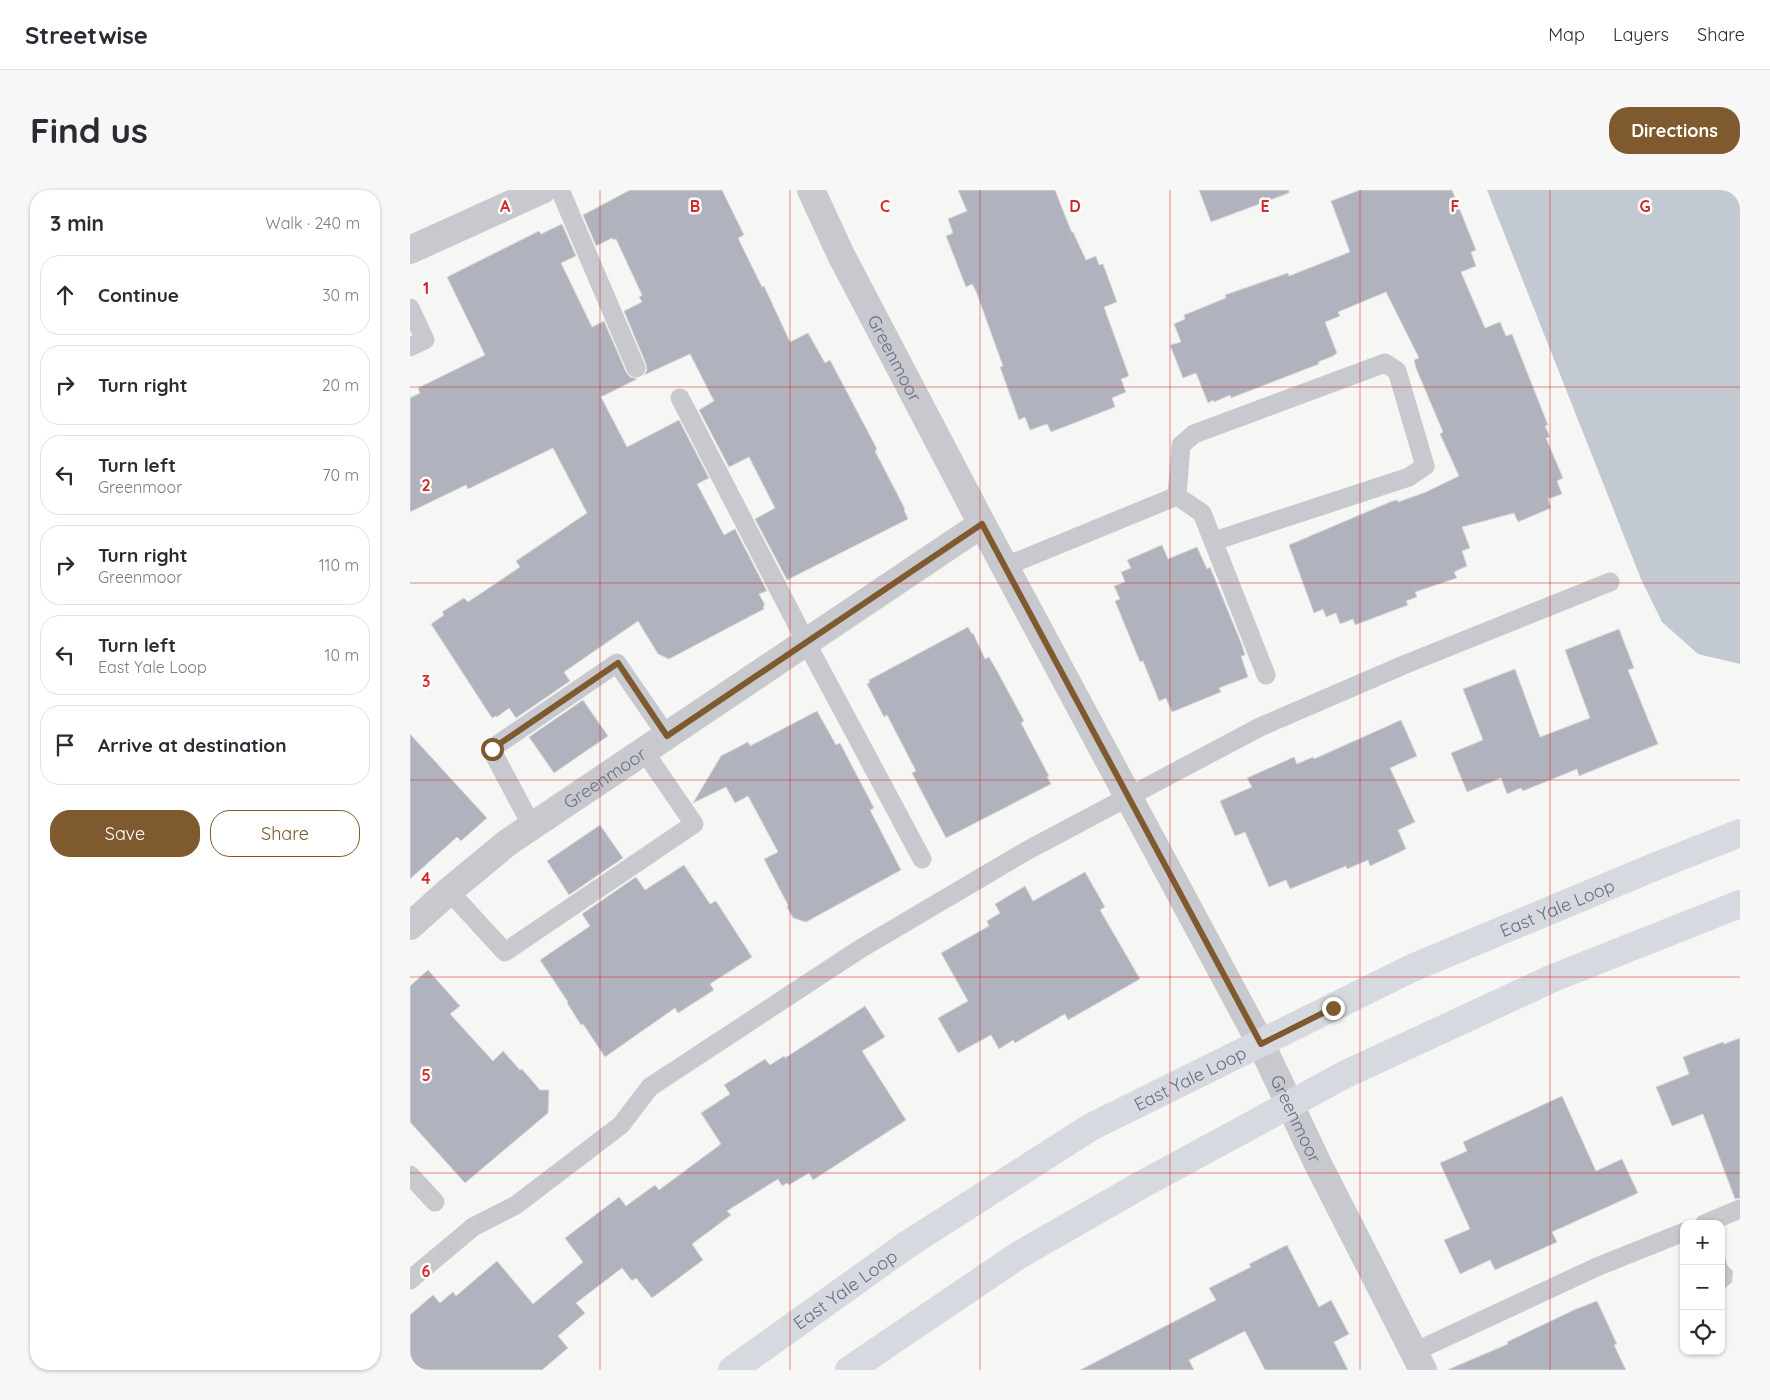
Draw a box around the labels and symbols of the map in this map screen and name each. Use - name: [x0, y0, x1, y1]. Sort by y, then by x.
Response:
- text: A: [500, 196, 511, 216]
- text: B: [690, 196, 700, 216]
- text: C: [880, 196, 890, 216]
- text: D: [1069, 196, 1081, 216]
- text: E: [1260, 196, 1270, 216]
- text: F: [1451, 196, 1460, 216]
- text: G: [1639, 196, 1651, 216]
- text: 1: [423, 278, 429, 298]
- street label: Greenmoor: [863, 311, 927, 406]
- text: 2: [421, 475, 431, 495]
- text: 3: [422, 671, 430, 691]
- route start: [481, 738, 504, 761]
- street label: Greenmoor: [559, 742, 650, 814]
- text: 4: [421, 868, 431, 888]
- street label: East Yale Loop: [1496, 873, 1618, 942]
- route end: [1322, 997, 1345, 1020]
- street label: East Yale Loop: [1130, 1041, 1250, 1115]
- text: 5: [421, 1065, 431, 1085]
- street label: Greenmoor: [1266, 1071, 1327, 1166]
- street label: East Yale Loop: [789, 1244, 902, 1334]
- text: 6: [422, 1261, 431, 1281]

